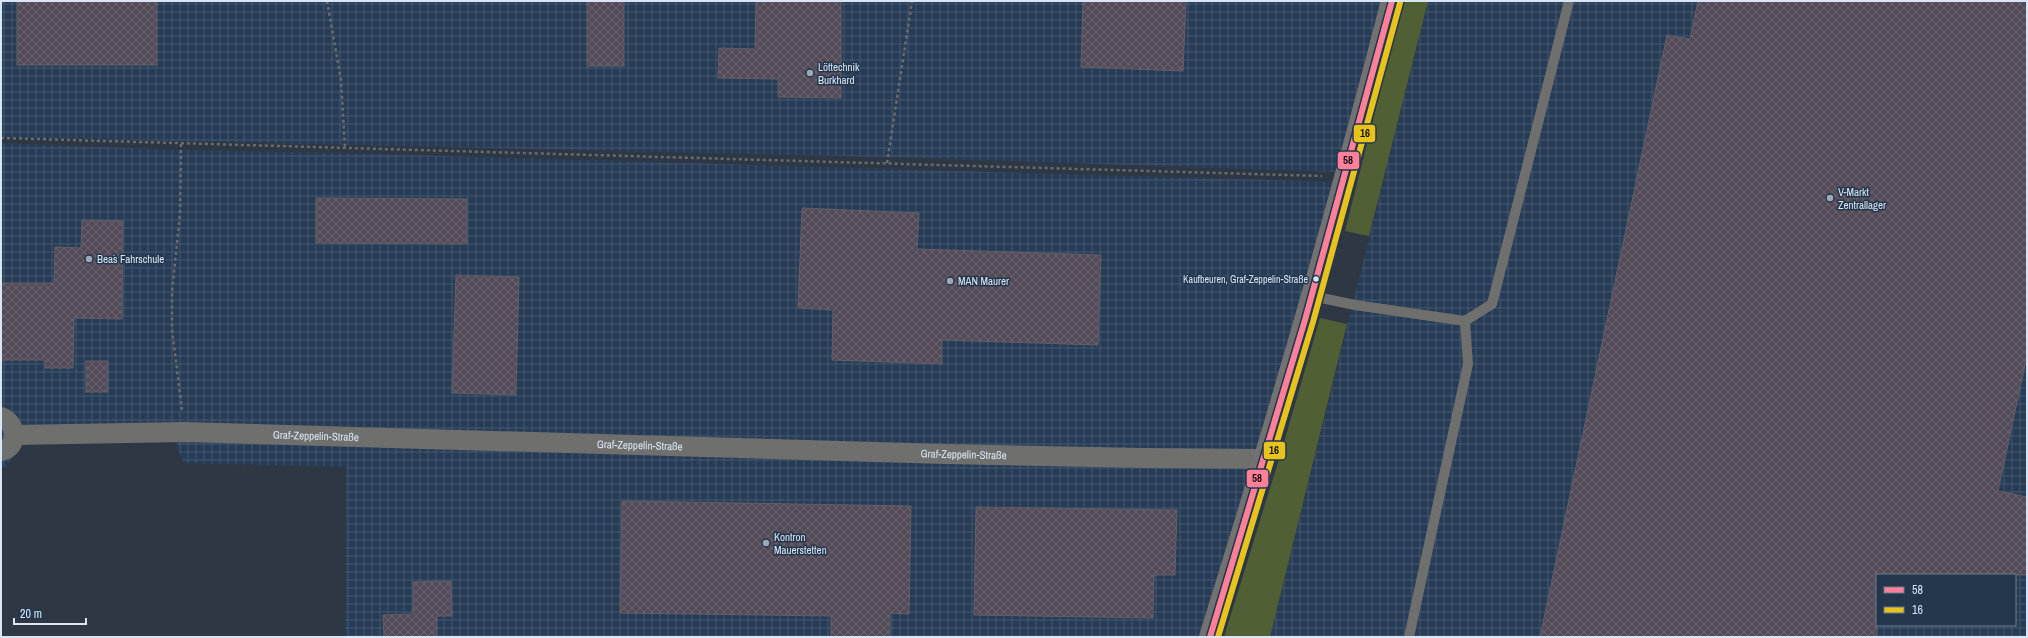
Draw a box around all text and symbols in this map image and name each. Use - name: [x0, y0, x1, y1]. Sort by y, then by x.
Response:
- place label: Löttechnik Burkhard: [818, 60, 860, 87]
- marker: Löttechnik Burkhard: [805, 68, 815, 78]
- line badge: 16: [1353, 124, 1376, 143]
- text: 16: [1360, 126, 1370, 140]
- line badge: 58: [1337, 151, 1360, 170]
- text: 58: [1343, 153, 1353, 167]
- place label: V-Markt Zentrallager: [1838, 185, 1886, 212]
- marker: V-Markt Zentrallager: [1825, 193, 1835, 203]
- place label: Bea´s Fahrschule: [97, 252, 164, 266]
- marker: Bea´s Fahrschule: [84, 254, 94, 264]
- place label: Kaufbeuren, Graf-Zeppelin-Straße: [1183, 273, 1308, 286]
- place label: MAN Maurer: [958, 274, 1009, 288]
- marker: Kaufbeuren, Graf-Zeppelin-Straße: [1311, 274, 1321, 284]
- marker: MAN Maurer: [945, 276, 955, 286]
- street label: Graf-Zeppelin-Straße: [273, 428, 359, 444]
- street label: Graf-Zeppelin-Straße: [597, 437, 683, 453]
- line badge: 16: [1263, 441, 1286, 460]
- text: 16: [1269, 443, 1279, 457]
- street label: Graf-Zeppelin-Straße: [920, 446, 1007, 462]
- line badge: 58: [1246, 469, 1269, 488]
- text: 58: [1252, 471, 1262, 485]
- place label: Kontron Mauerstetten: [774, 530, 827, 557]
- marker: Kontron Mauerstetten: [761, 538, 771, 548]
- legend: [1876, 574, 2016, 626]
- text: 58: [1912, 582, 1923, 598]
- scale bar: [14, 600, 86, 626]
- text: 16: [1912, 602, 1923, 618]
- text: 20 m: [20, 606, 42, 622]

